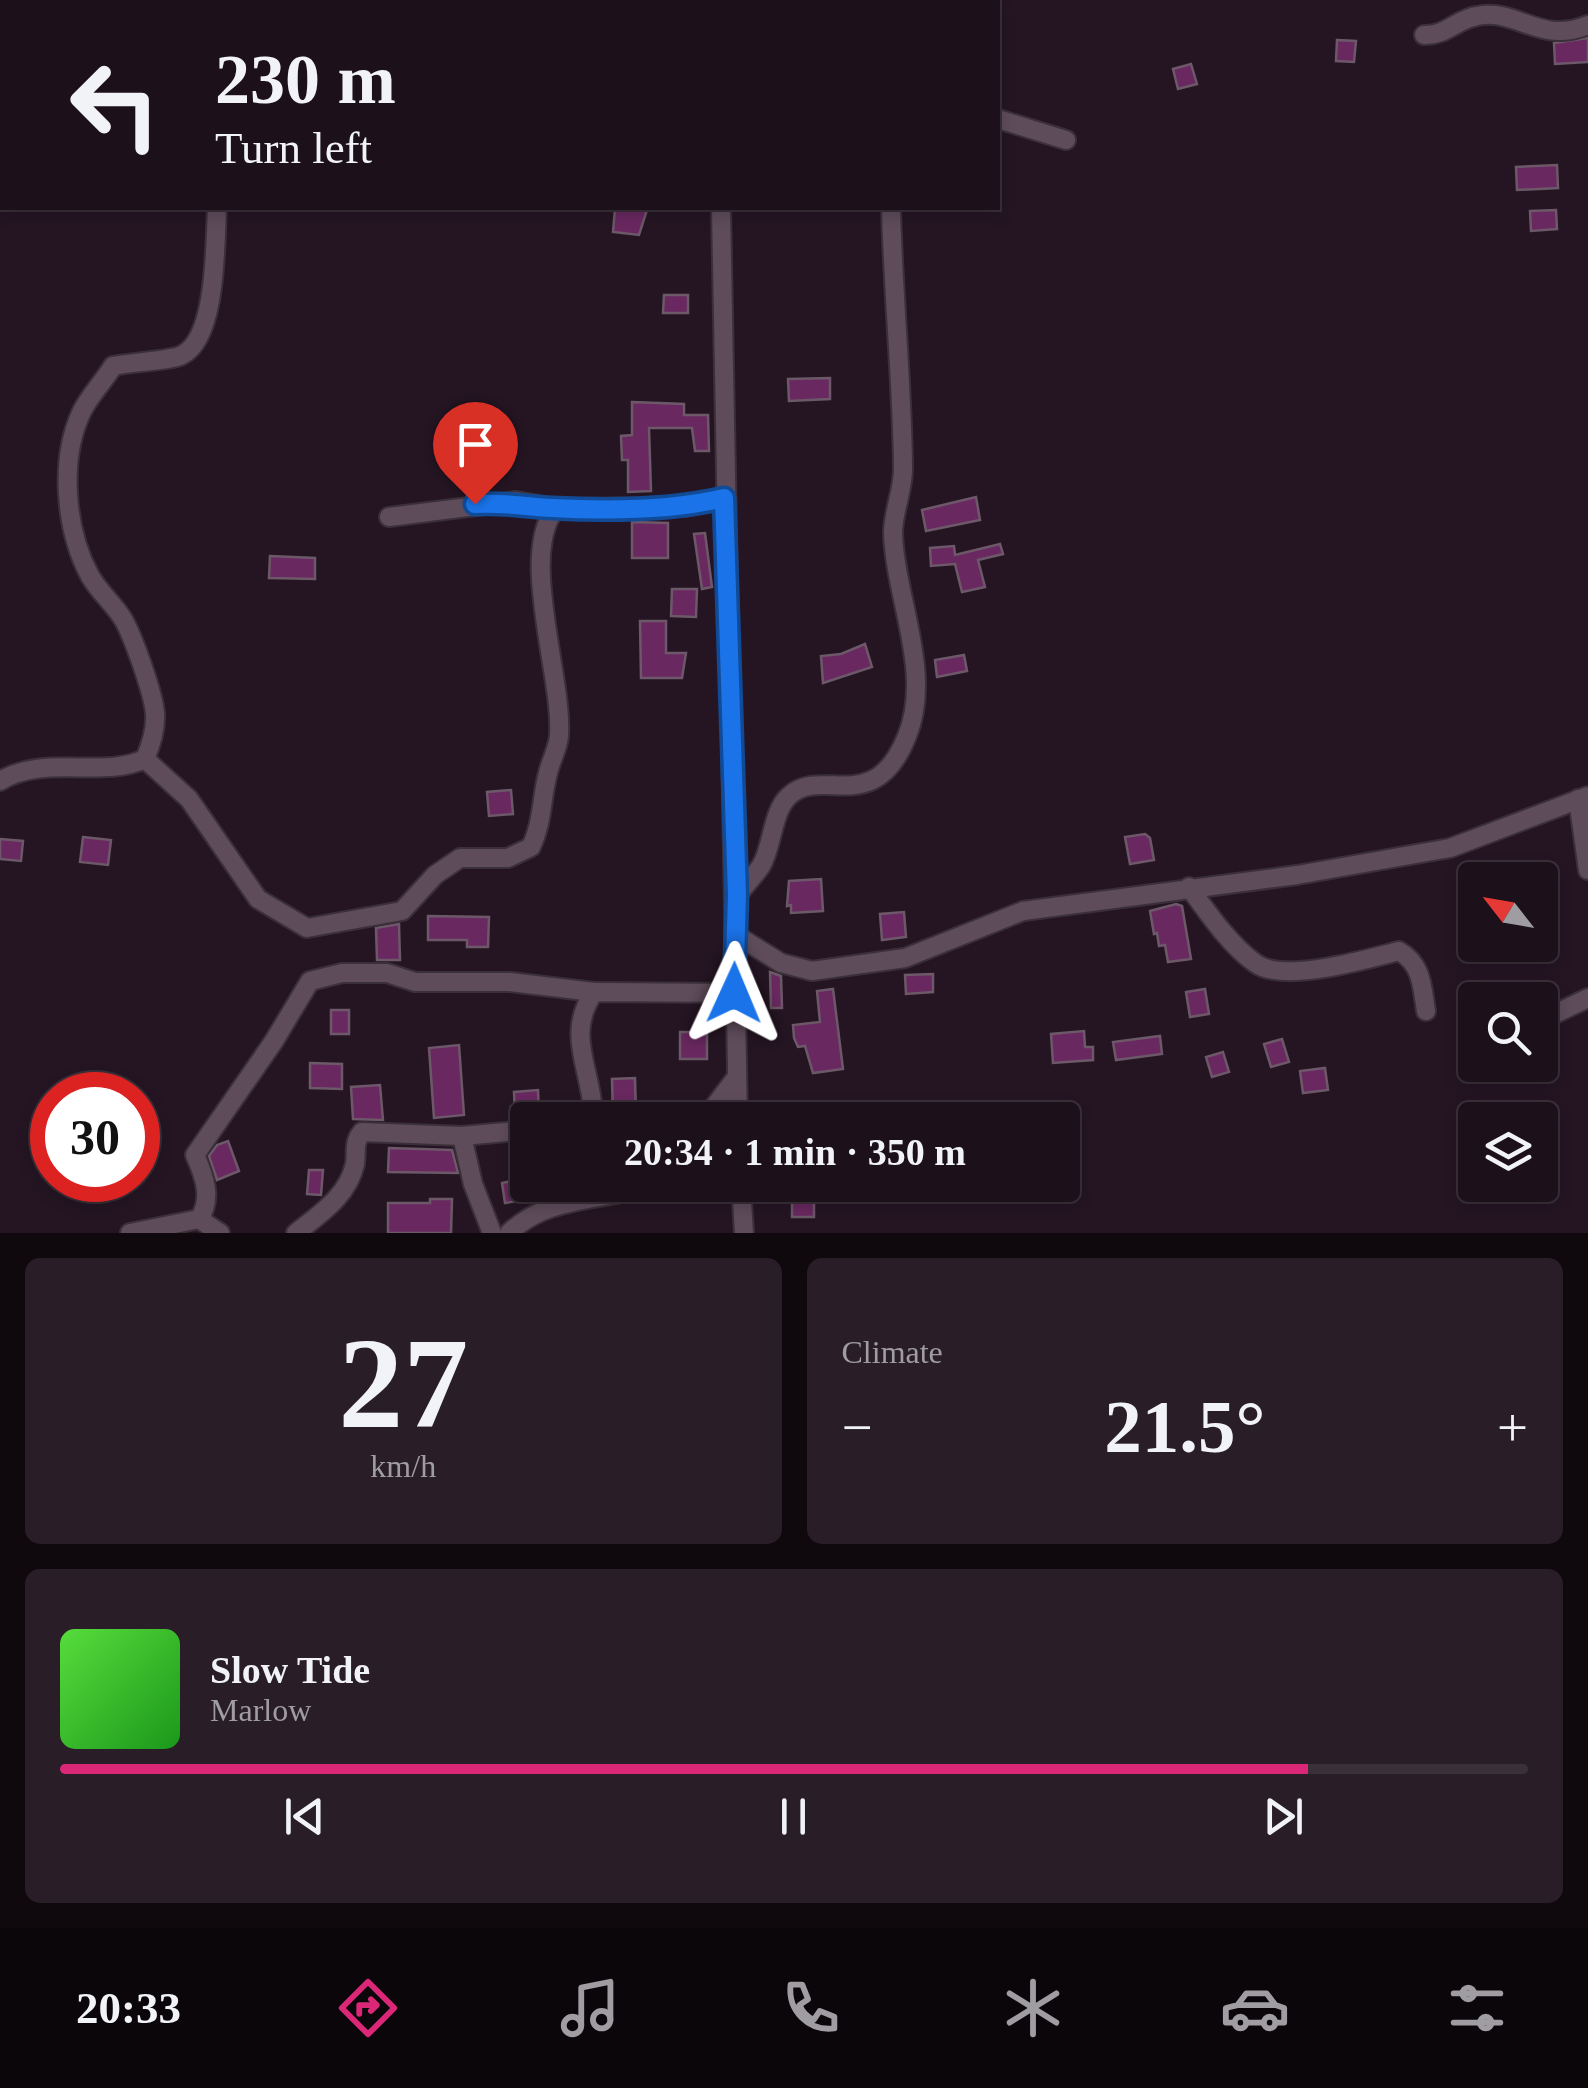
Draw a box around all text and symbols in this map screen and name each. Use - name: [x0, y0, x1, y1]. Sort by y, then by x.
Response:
- icon: left: [50, 40, 180, 170]
- text: 230 m: [215, 41, 396, 118]
- text: Turn left: [215, 123, 372, 173]
- pin: [433, 402, 518, 505]
- icon: arrive: [448, 417, 503, 472]
- north arrow: [1458, 862, 1558, 962]
- map controls: [1458, 862, 1558, 1202]
- position arrow: [682, 941, 786, 1045]
- button: search: [1458, 982, 1558, 1082]
- speed limit sign: 30: [30, 1072, 160, 1202]
- button: layers: [1458, 1102, 1558, 1202]
- text: 20:34 · 1 min · 350 m: [624, 1131, 966, 1173]
- text: 27: [338, 1311, 468, 1455]
- text: Climate: [842, 1334, 943, 1370]
- text: 21.5°: [1104, 1385, 1265, 1468]
- text: −: [842, 1397, 873, 1458]
- text: +: [1497, 1397, 1528, 1458]
- text: km/h: [370, 1448, 436, 1484]
- text: Slow Tide: [210, 1649, 370, 1691]
- text: Marlow: [210, 1692, 311, 1728]
- icon: previous: [277, 1789, 332, 1844]
- icon: pause: [766, 1789, 821, 1844]
- icon: next: [1256, 1789, 1311, 1844]
- icon: directions: [333, 1973, 403, 2043]
- icon: music: [555, 1973, 625, 2043]
- icon: phone: [776, 1973, 846, 2043]
- icon: climate: [998, 1973, 1068, 2043]
- icon: car: [1220, 1973, 1290, 2043]
- icon: filters: [1442, 1973, 1512, 2043]
- text: 20:33: [76, 1983, 181, 2033]

